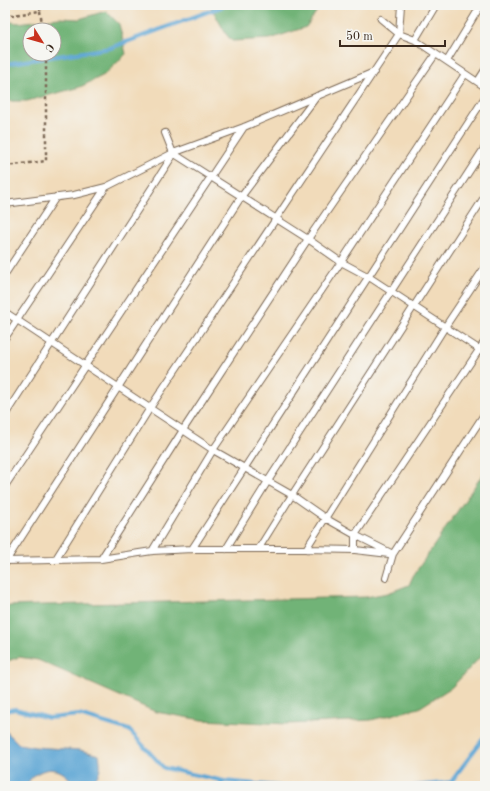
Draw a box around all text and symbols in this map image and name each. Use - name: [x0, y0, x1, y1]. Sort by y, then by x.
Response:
- north arrow: [22, 22, 62, 62]
- scale bar: [340, 22, 445, 48]
- text: 50 m: [346, 30, 373, 43]
- text: С: [42, 41, 55, 53]

